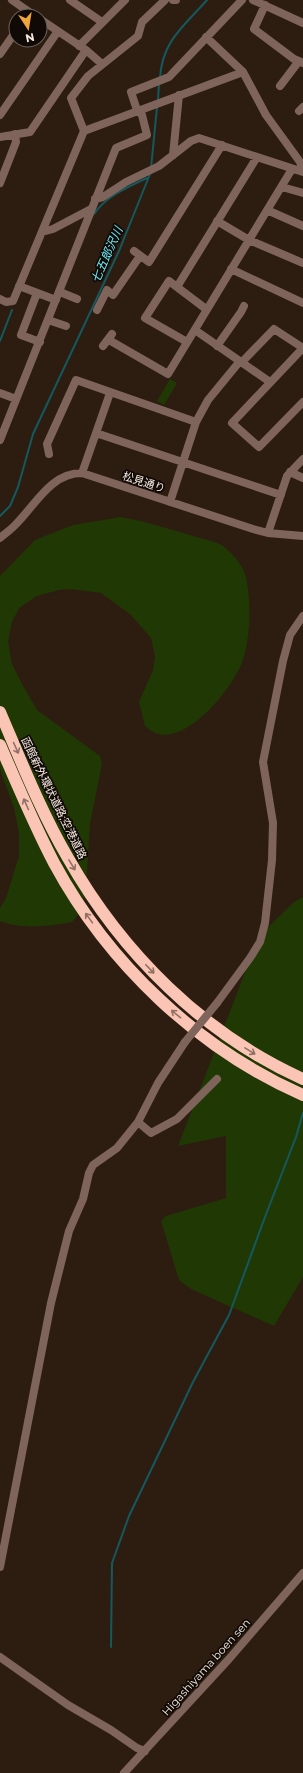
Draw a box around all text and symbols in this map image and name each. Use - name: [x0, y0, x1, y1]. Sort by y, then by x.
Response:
- north arrow: [8, 8, 48, 48]
- text: N: [24, 30, 36, 46]
- water label: 七五郎沢川: [87, 223, 126, 285]
- street label: 松見通り: [121, 469, 167, 495]
- street label: 函館新外環状道路;空港道路: [18, 735, 90, 861]
- one-way arrow: [13, 742, 20, 754]
- one-way arrow: [22, 799, 29, 811]
- one-way arrow: [68, 859, 76, 871]
- one-way arrow: [85, 913, 93, 924]
- one-way arrow: [145, 964, 155, 974]
- one-way arrow: [171, 1009, 182, 1018]
- one-way arrow: [244, 1047, 256, 1055]
- street label: Higashiyama boen sen: [159, 1616, 253, 1718]

